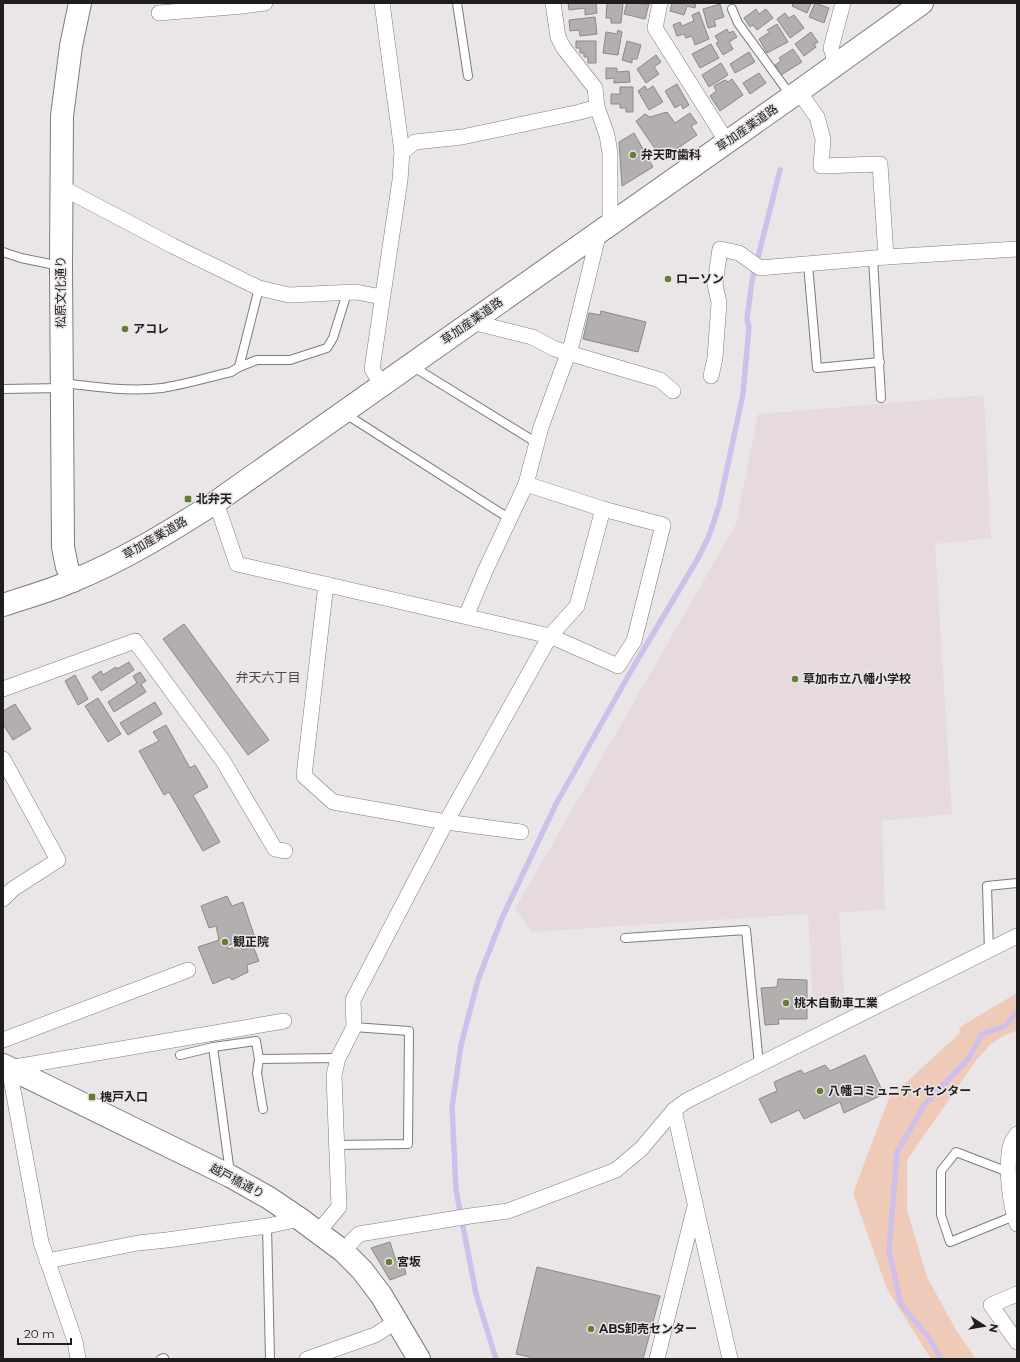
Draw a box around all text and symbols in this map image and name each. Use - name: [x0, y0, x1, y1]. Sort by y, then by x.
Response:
- street label: 草加産業道路: [713, 101, 781, 154]
- place label: 弁天町歯科: [641, 147, 701, 162]
- marker: 弁天町歯科: [628, 150, 638, 160]
- street label: 松原文化通り: [53, 256, 68, 328]
- place label: ローソン: [676, 271, 724, 286]
- marker: ローソン: [663, 274, 673, 284]
- street label: 草加産業道路: [438, 294, 506, 347]
- place label: アコレ: [133, 321, 169, 336]
- marker: アコレ: [120, 324, 130, 334]
- place label: 北弁天: [196, 491, 232, 506]
- marker: 北弁天: [183, 494, 193, 504]
- street label: 草加産業道路: [120, 513, 190, 562]
- district label: 弁天六丁目: [235, 669, 301, 685]
- place label: 草加市立八幡小学校: [803, 671, 911, 686]
- marker: 草加市立八幡小学校: [790, 674, 800, 684]
- place label: 観正院: [233, 934, 269, 949]
- marker: 観正院: [220, 937, 230, 947]
- place label: 桃木自動車工業: [794, 995, 878, 1010]
- marker: 桃木自動車工業: [781, 998, 791, 1008]
- place label: 八幡コミュニティセンター: [828, 1083, 971, 1098]
- marker: 八幡コミュニティセンター: [815, 1086, 825, 1096]
- place label: 槐戸入口: [100, 1089, 148, 1104]
- marker: 槐戸入口: [87, 1092, 97, 1102]
- street label: 越戸橋通り: [207, 1160, 267, 1201]
- place label: 宮坂: [397, 1254, 421, 1269]
- marker: 宮坂: [384, 1257, 394, 1267]
- north arrow: [964, 1306, 1004, 1346]
- scale bar: [18, 1320, 71, 1346]
- place label: ABS卸売センター: [598, 1321, 697, 1336]
- text: N: [986, 1322, 1002, 1334]
- marker: ABS卸売センター: [586, 1324, 596, 1334]
- text: 20 m: [24, 1326, 55, 1341]

